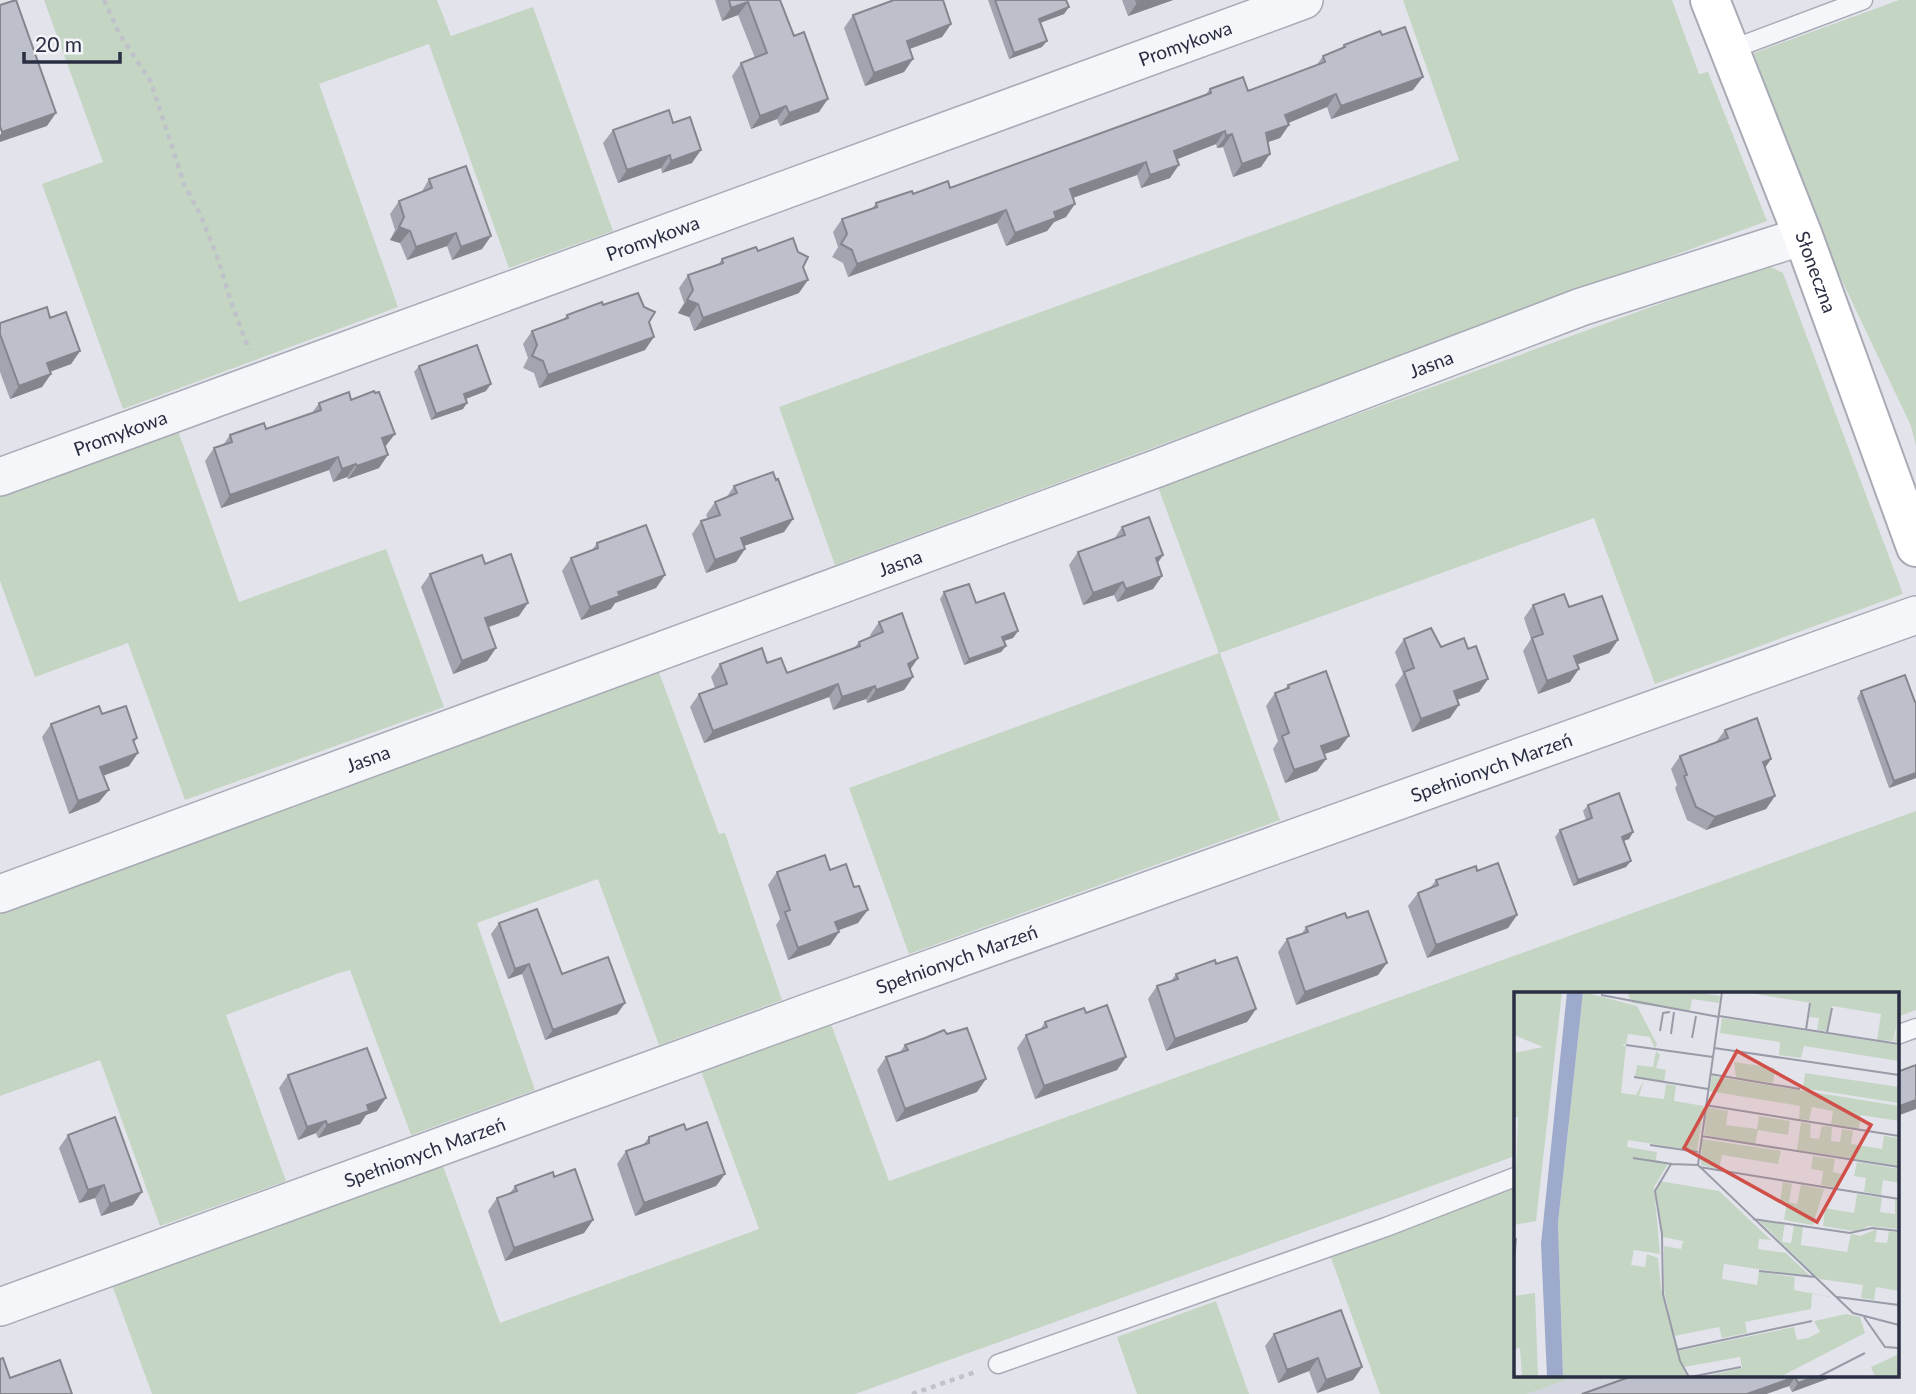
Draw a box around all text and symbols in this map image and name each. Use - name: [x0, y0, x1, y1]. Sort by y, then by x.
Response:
- street label: Promykowa: [1135, 15, 1235, 71]
- scale bar: [24, 21, 121, 65]
- text: 20 m: [35, 31, 82, 56]
- street label: Promykowa: [603, 210, 702, 265]
- street label: Słoneczna: [1791, 228, 1842, 316]
- street label: Jasna: [1406, 345, 1456, 382]
- street label: Promykowa: [70, 405, 170, 460]
- street label: Jasna: [875, 544, 925, 581]
- street label: Spełnionych Marzeń: [1407, 727, 1575, 806]
- street label: Jasna: [342, 740, 393, 777]
- street label: Spełnionych Marzeń: [873, 919, 1040, 998]
- inset map: [1514, 992, 1898, 1376]
- street label: Spełnionych Marzeń: [341, 1112, 508, 1192]

